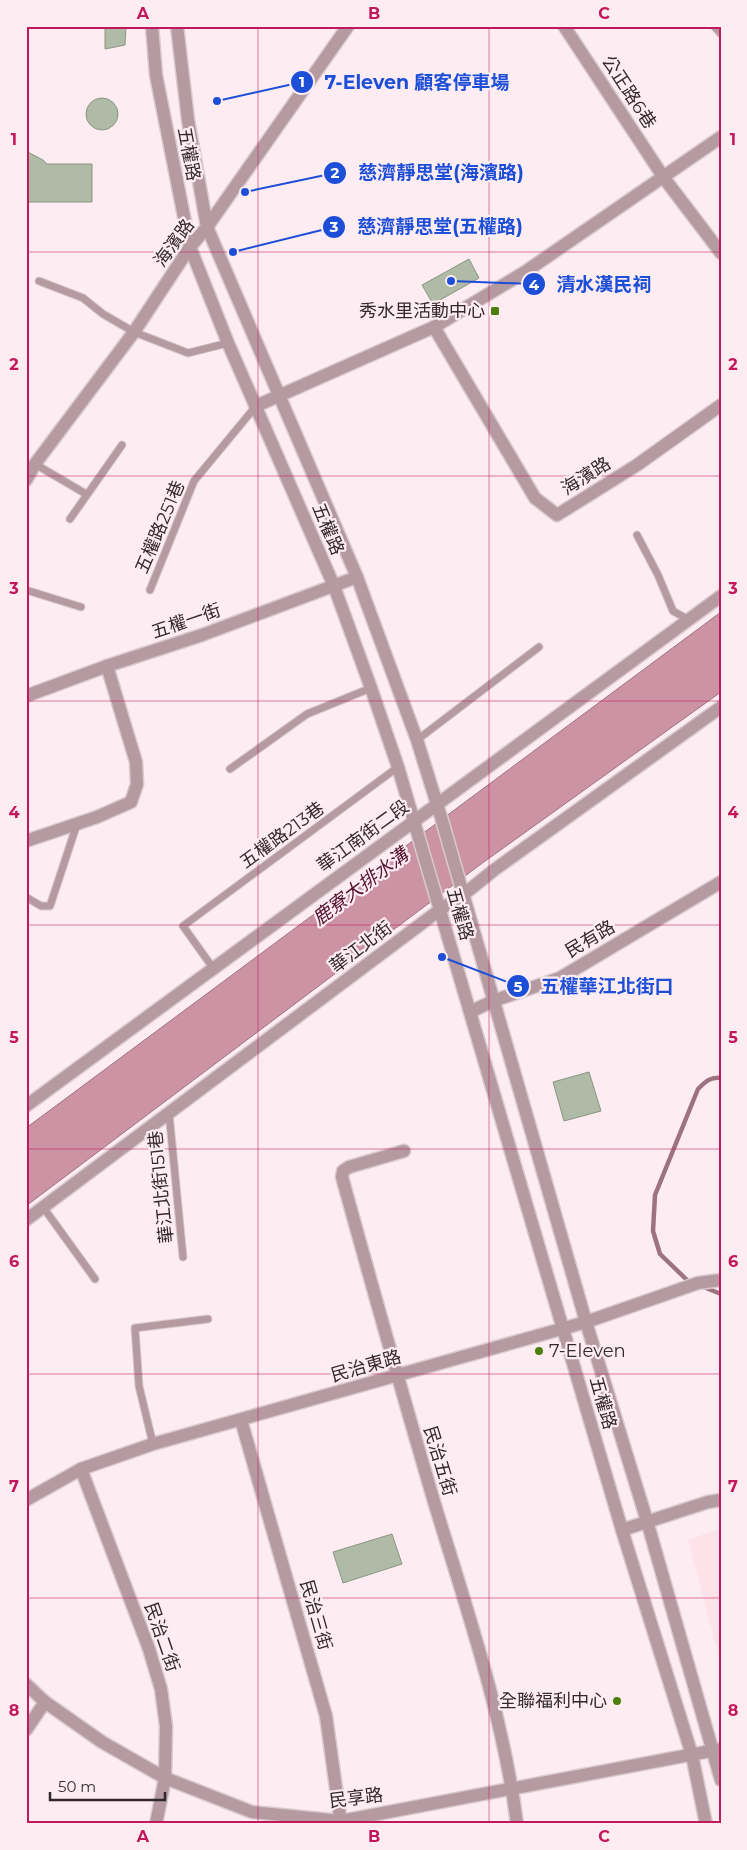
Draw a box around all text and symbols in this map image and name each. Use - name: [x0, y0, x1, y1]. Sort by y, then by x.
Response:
- text: A: [136, 4, 150, 23]
- text: B: [368, 4, 380, 23]
- text: C: [598, 4, 610, 23]
- street label: 公正路6巷: [597, 51, 661, 133]
- callout: 7-Eleven 顧客停車場: [289, 65, 519, 99]
- text: 7-Eleven 顧客停車場: [324, 71, 510, 94]
- text: 1: [299, 72, 305, 91]
- street label: 五權路: [173, 125, 205, 183]
- text: 1: [11, 130, 17, 149]
- text: 1: [730, 130, 736, 149]
- callout: 慈濟靜思堂(海濱路): [323, 156, 533, 190]
- text: 慈濟靜思堂(海濱路): [358, 161, 524, 184]
- text: 2: [331, 163, 340, 182]
- callout: 慈濟靜思堂(五權路): [322, 210, 532, 244]
- street label: 海濱路: [149, 215, 199, 271]
- text: 慈濟靜思堂(五權路): [357, 215, 523, 238]
- text: 3: [329, 217, 339, 236]
- callout: 清水漢民祠: [521, 267, 661, 301]
- text: 清水漢民祠: [556, 273, 652, 296]
- text: 4: [529, 275, 540, 294]
- place label: 秀水里活動中心: [359, 300, 485, 322]
- marker: 秀水里活動中心: [489, 305, 501, 317]
- text: 2: [9, 355, 19, 374]
- text: 2: [728, 355, 738, 374]
- street label: 海濱路: [557, 452, 615, 500]
- street label: 五權路251巷: [131, 477, 189, 577]
- street label: 五權路: [307, 500, 349, 558]
- text: 3: [8, 579, 19, 598]
- text: 3: [727, 579, 738, 598]
- street label: 五權一街: [148, 599, 224, 643]
- street label: 華江南街二段: [313, 795, 413, 877]
- street label: 五權路213巷: [236, 797, 328, 873]
- text: 4: [8, 803, 20, 822]
- text: 4: [727, 803, 739, 822]
- water label: 鹿寮大排水溝: [308, 841, 415, 930]
- street label: 五權路: [442, 885, 478, 943]
- street label: 民有路: [561, 916, 619, 962]
- street label: 華江北街: [326, 917, 396, 977]
- callout: 五權華江北街口: [505, 969, 683, 1003]
- text: 五權華江北街口: [540, 975, 674, 998]
- text: 5: [514, 977, 523, 996]
- text: 5: [9, 1028, 19, 1047]
- text: 5: [728, 1028, 738, 1047]
- street label: 華江北街151巷: [144, 1130, 178, 1244]
- text: 6: [9, 1252, 19, 1271]
- text: 6: [728, 1252, 738, 1271]
- place label: 7-Eleven: [549, 1340, 626, 1362]
- marker: 7-Eleven: [533, 1345, 545, 1357]
- street label: 民治東路: [328, 1346, 404, 1386]
- street label: 五權路: [585, 1374, 621, 1432]
- street label: 民治五街: [419, 1423, 461, 1499]
- text: 7: [9, 1477, 19, 1496]
- text: 7: [728, 1477, 738, 1496]
- street label: 民治三街: [296, 1577, 336, 1653]
- street label: 民治二街: [140, 1599, 184, 1675]
- place label: 全聯福利中心: [499, 1690, 607, 1712]
- marker: 全聯福利中心: [611, 1695, 623, 1707]
- text: 8: [9, 1701, 19, 1720]
- text: 8: [728, 1701, 738, 1720]
- scale bar: [50, 1770, 165, 1802]
- text: 50 m: [58, 1777, 96, 1796]
- street label: 民享路: [328, 1784, 384, 1812]
- text: A: [136, 1827, 150, 1846]
- text: B: [368, 1827, 380, 1846]
- text: C: [598, 1827, 610, 1846]

